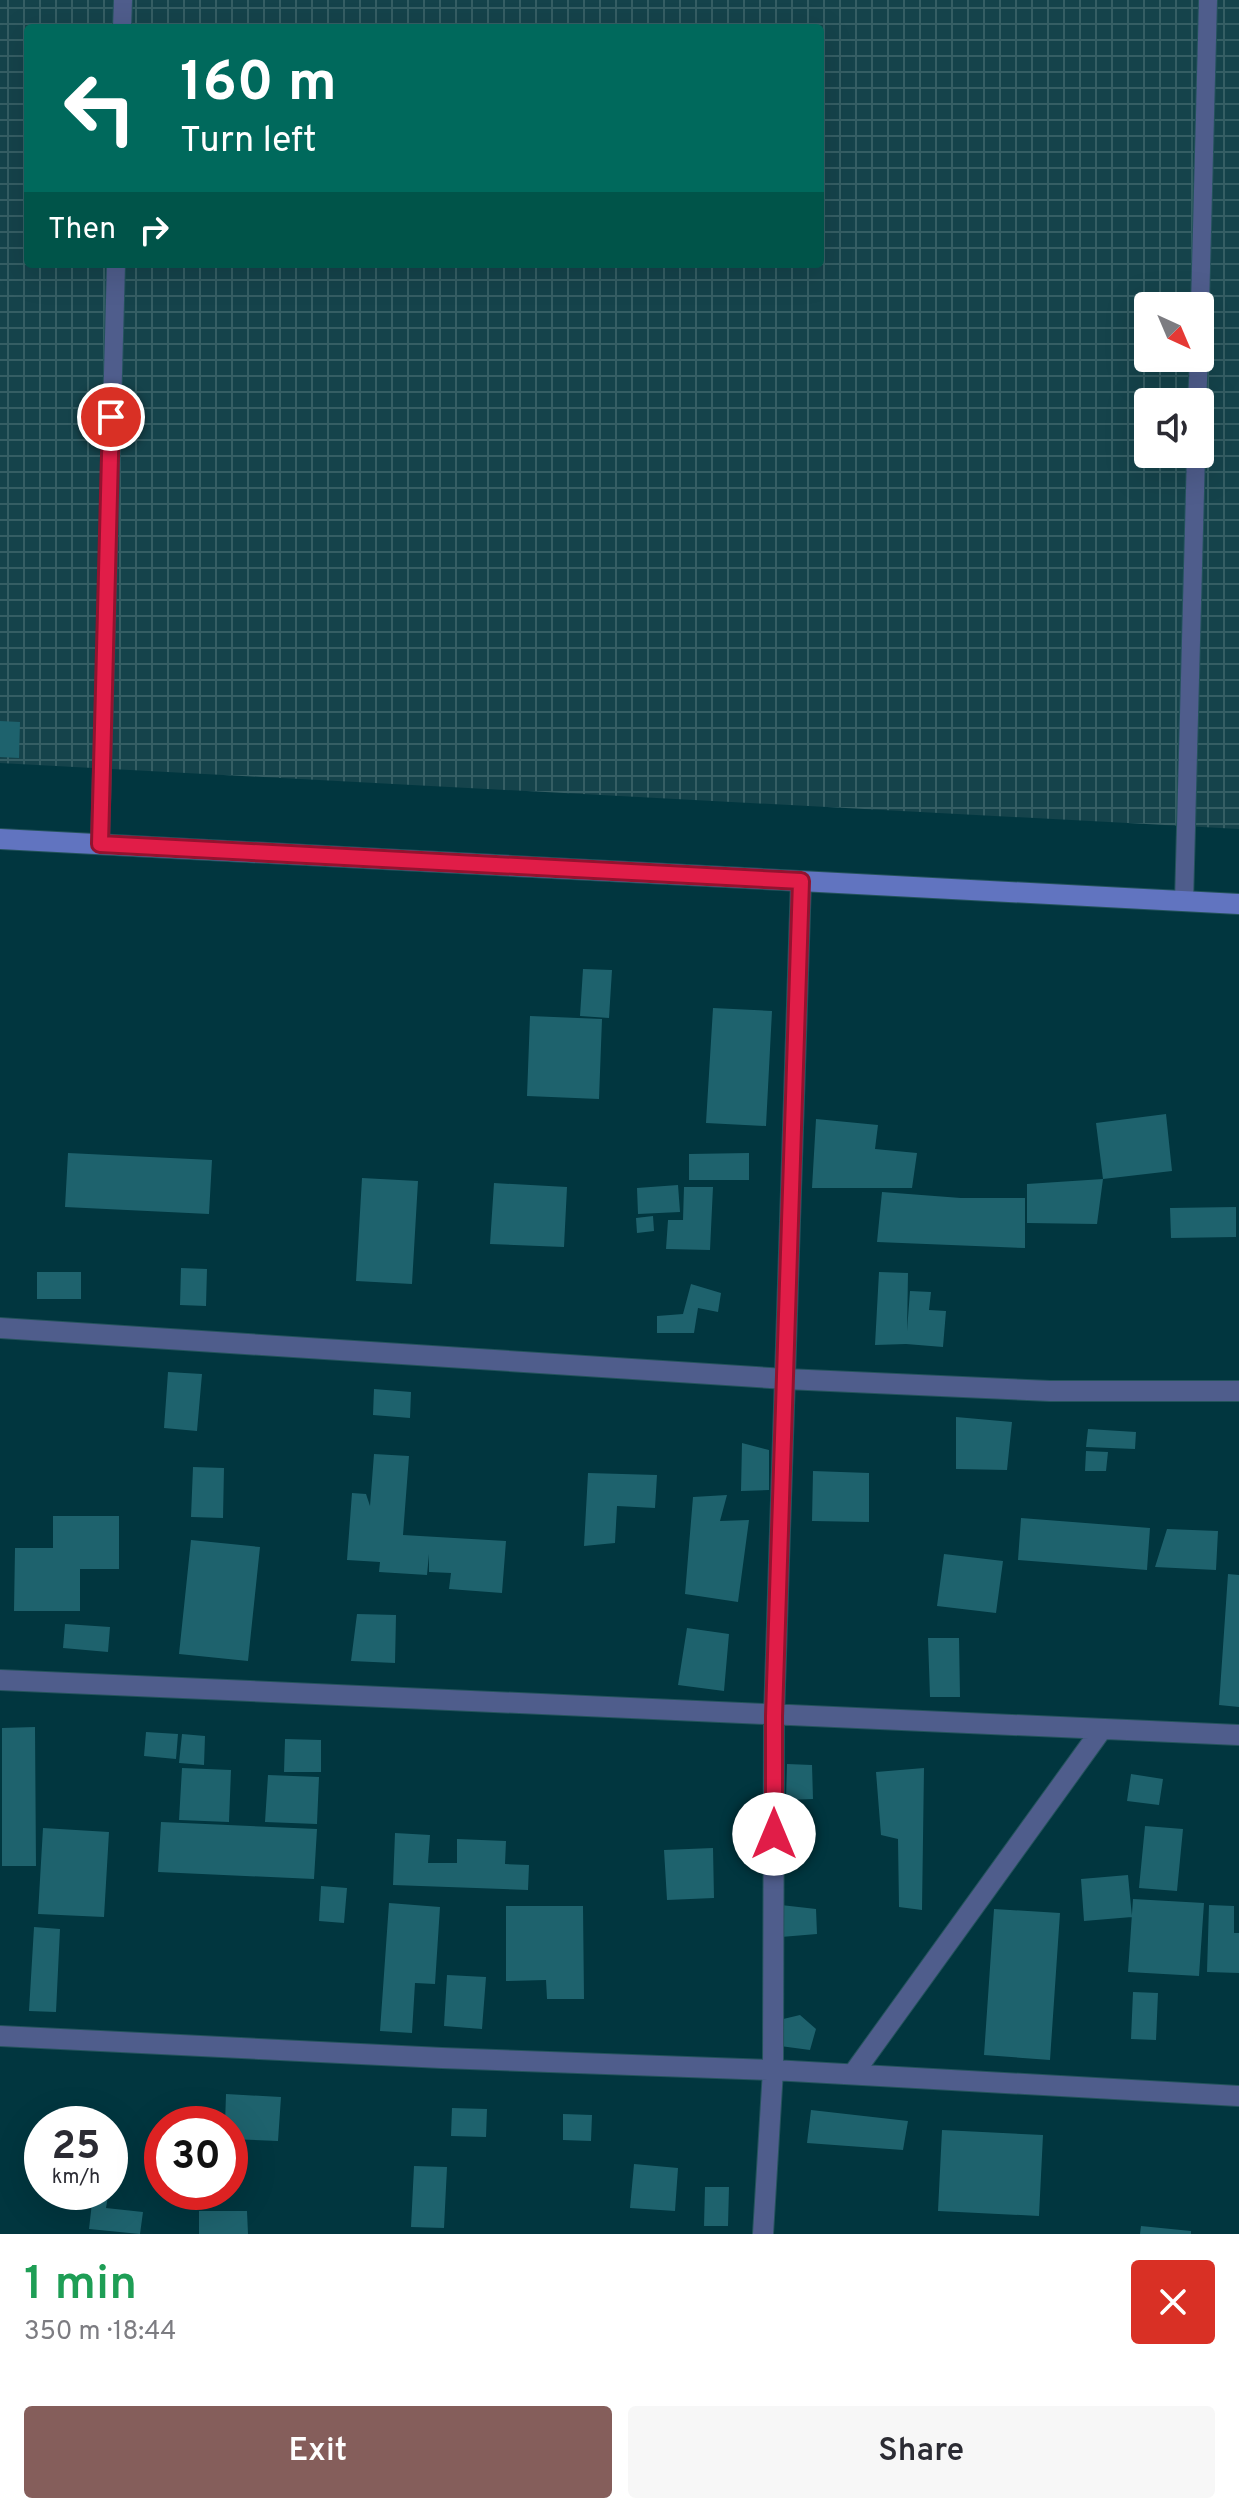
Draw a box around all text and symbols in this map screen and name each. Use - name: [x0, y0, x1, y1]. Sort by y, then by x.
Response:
- text: 160 m: [180, 50, 337, 120]
- icon: left: [48, 56, 152, 160]
- text: Turn left: [180, 119, 317, 165]
- icon: right: [132, 208, 176, 252]
- text: Then: [48, 212, 116, 249]
- north arrow: [1134, 292, 1214, 372]
- map controls: [1134, 292, 1214, 468]
- pin: [77, 383, 145, 451]
- button: sound: [1134, 388, 1214, 468]
- icon: arrive: [89, 395, 133, 439]
- position arrow: [732, 1792, 816, 1876]
- speed limit sign: 30: [144, 2106, 248, 2210]
- text: 25: [52, 2123, 100, 2173]
- text: km/h: [52, 2165, 100, 2191]
- text: 1 min: [24, 2256, 137, 2316]
- button: close: [1131, 2260, 1215, 2344]
- text: 350 m · 18:44: [24, 2316, 177, 2349]
- button: Exit: [24, 2406, 612, 2498]
- button: Share: [628, 2406, 1215, 2498]

